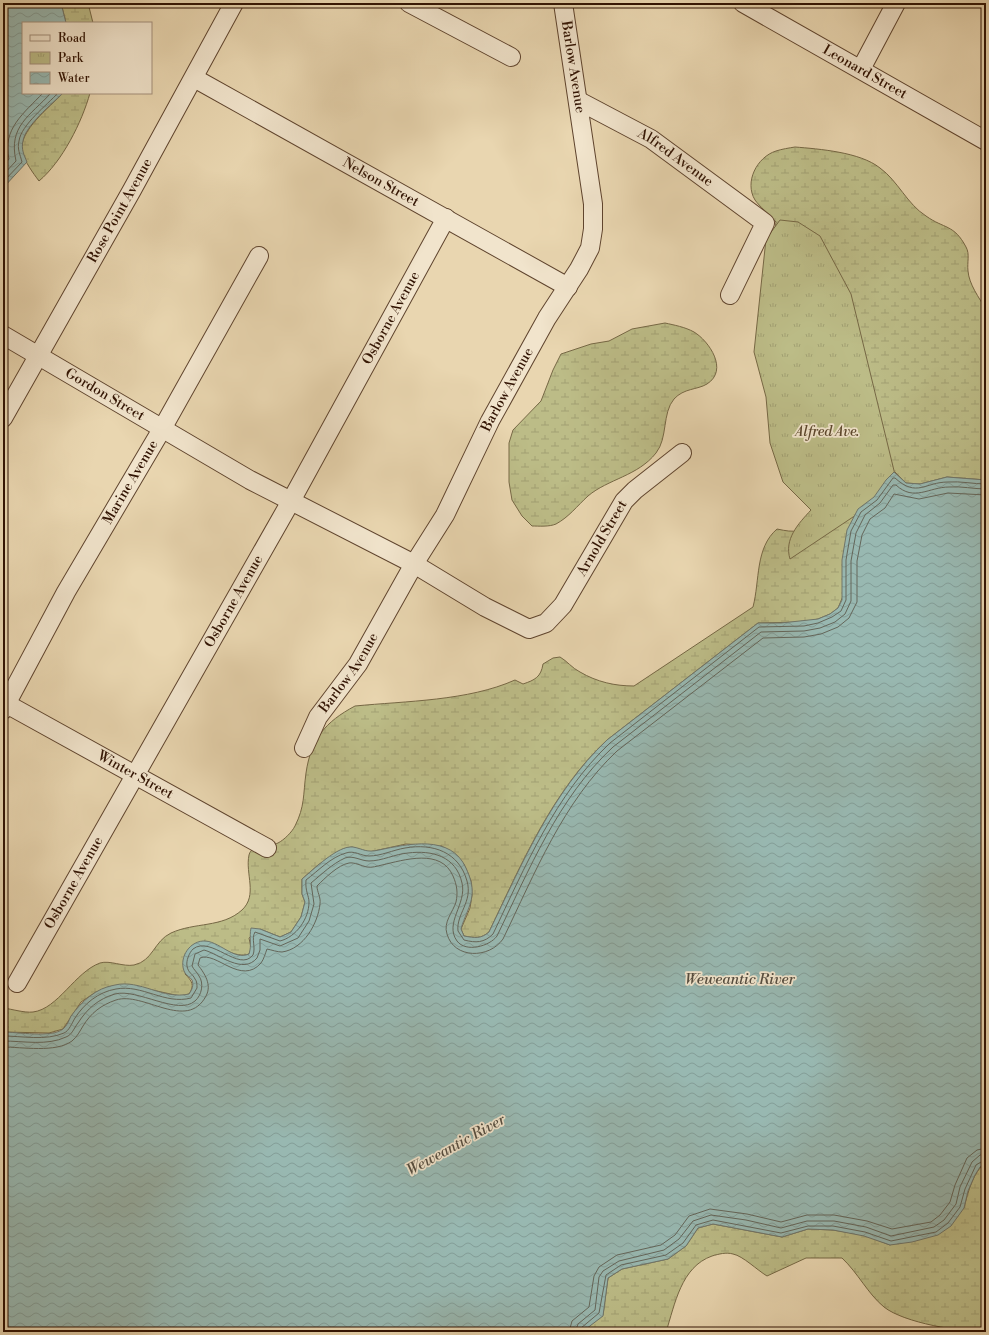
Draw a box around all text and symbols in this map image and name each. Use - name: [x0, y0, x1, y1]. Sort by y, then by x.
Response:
- street label: Barlow Avenue: [557, 19, 589, 114]
- legend: [22, 22, 152, 94]
- text: Road: [58, 31, 86, 46]
- street label: Leonard Street: [819, 41, 910, 103]
- text: Park: [58, 51, 84, 66]
- text: Water: [57, 71, 90, 86]
- street label: Alfred Avenue: [634, 124, 717, 191]
- street label: Nelson Street: [339, 154, 422, 211]
- street label: Rose Point Avenue: [84, 155, 156, 266]
- street label: Osborne Avenue: [358, 268, 424, 368]
- street label: Barlow Avenue: [477, 345, 538, 436]
- street label: Gordon Street: [62, 364, 148, 425]
- park label: Alfred Ave.: [793, 423, 859, 441]
- street label: Marine Avenue: [99, 437, 162, 528]
- street label: Arnold Street: [572, 497, 631, 580]
- street label: Osborne Avenue: [200, 552, 267, 651]
- street label: Barlow Avenue: [315, 630, 383, 717]
- street label: Winter Street: [93, 746, 176, 803]
- street label: Osborne Avenue: [40, 833, 107, 933]
- water label: Weweantic River: [685, 970, 796, 989]
- water label: Weweantic River: [403, 1110, 509, 1180]

